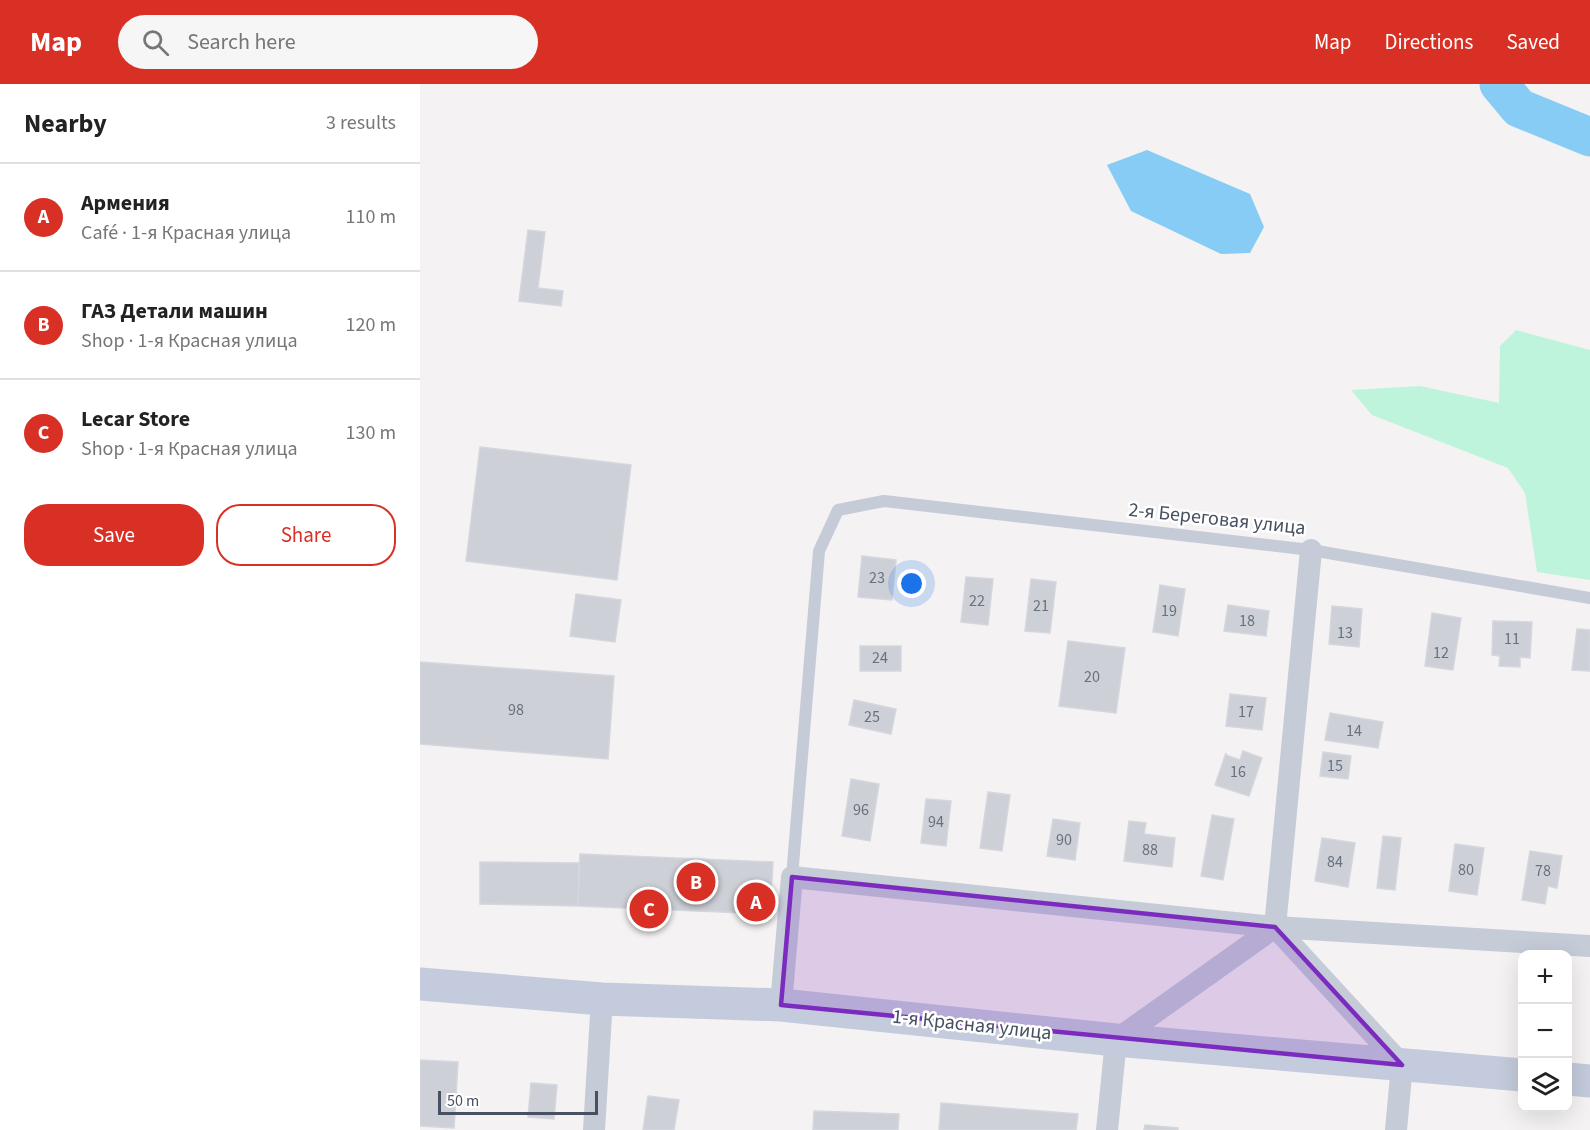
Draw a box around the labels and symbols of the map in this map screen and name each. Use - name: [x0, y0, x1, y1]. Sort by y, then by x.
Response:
- street label: 2-я Береговая улица: [1127, 496, 1307, 542]
- house number: 23: [869, 567, 885, 589]
- your location: [897, 569, 926, 598]
- house number: 22: [969, 590, 985, 612]
- house number: 21: [1033, 595, 1049, 617]
- house number: 19: [1161, 600, 1177, 622]
- house number: 18: [1239, 610, 1255, 632]
- house number: 13: [1337, 622, 1353, 644]
- house number: 11: [1504, 628, 1520, 650]
- house number: 12: [1433, 642, 1449, 664]
- house number: 24: [872, 647, 888, 669]
- house number: 20: [1084, 666, 1100, 688]
- house number: 98: [508, 699, 524, 721]
- house number: 17: [1238, 701, 1254, 723]
- house number: 25: [864, 706, 880, 728]
- house number: 14: [1346, 720, 1362, 742]
- house number: 15: [1327, 755, 1343, 777]
- house number: 16: [1230, 761, 1246, 783]
- house number: 96: [853, 799, 869, 821]
- house number: 94: [928, 811, 944, 833]
- house number: 90: [1056, 829, 1072, 851]
- house number: 88: [1142, 839, 1158, 861]
- house number: 84: [1327, 851, 1343, 873]
- house number: 80: [1458, 859, 1474, 881]
- pin: B: [676, 860, 716, 904]
- house number: 78: [1535, 860, 1551, 882]
- pin: A: [736, 880, 776, 924]
- pin: C: [630, 886, 668, 932]
- street label: 1-я Красная улица: [891, 1003, 1053, 1047]
- scale bar: [438, 1088, 598, 1116]

